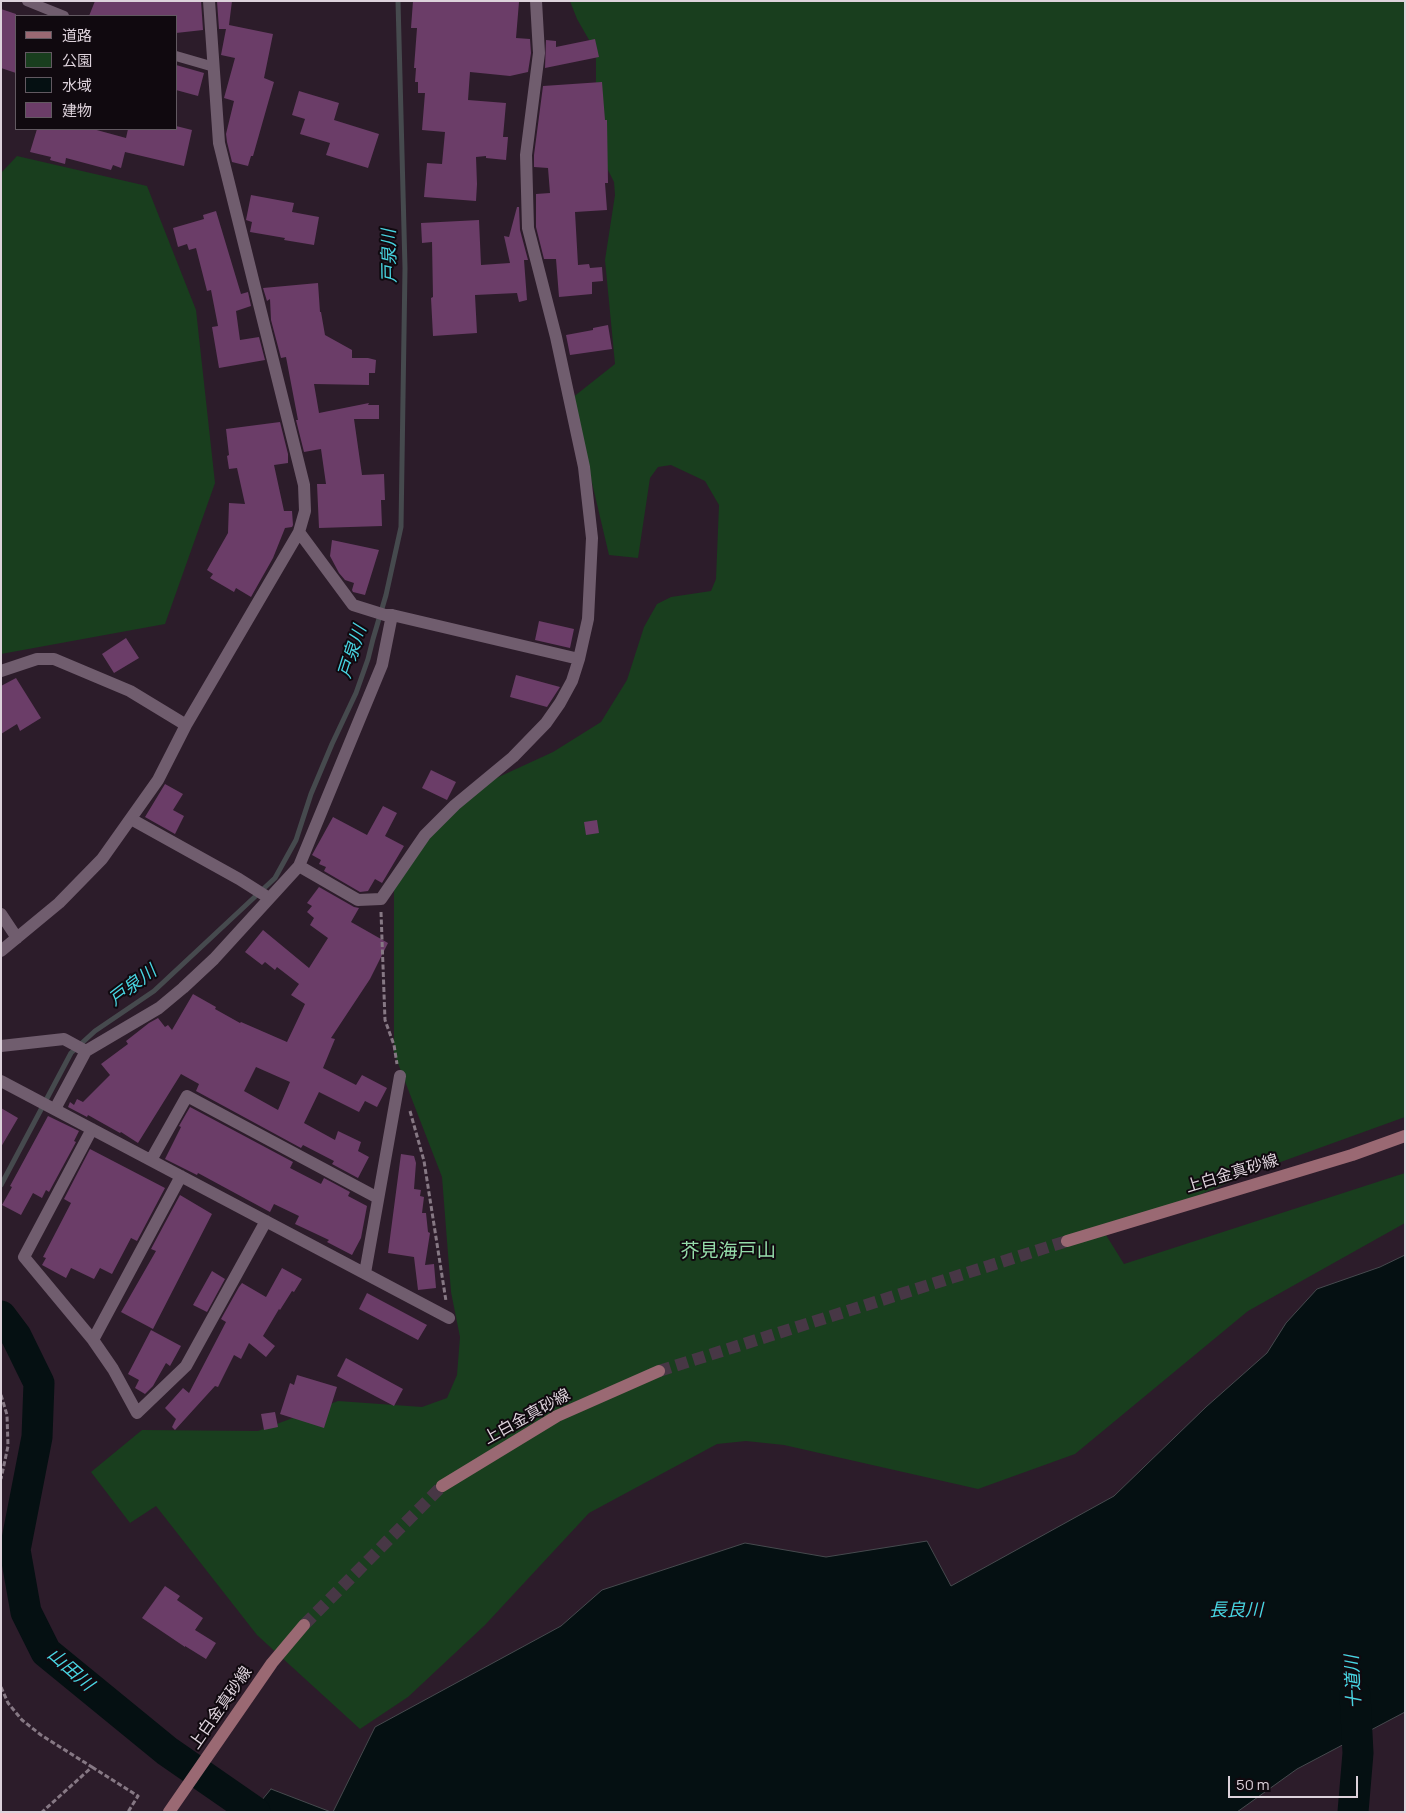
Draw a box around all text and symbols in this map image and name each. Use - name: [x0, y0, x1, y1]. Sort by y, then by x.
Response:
- legend: [15, 15, 178, 130]
- text: 道路: [62, 25, 92, 46]
- text: 公園: [62, 50, 92, 71]
- text: 水域: [62, 75, 92, 96]
- text: 建物: [62, 100, 92, 121]
- water label: 戸泉川: [379, 229, 401, 283]
- water label: 戸泉川: [334, 623, 372, 681]
- water label: 戸泉川: [105, 961, 161, 1011]
- street label: 上白金真砂線: [1183, 1151, 1281, 1197]
- district label: 芥見海戸山: [681, 1241, 775, 1263]
- street label: 上白金真砂線: [480, 1385, 574, 1449]
- water label: 長良川: [1209, 1600, 1263, 1622]
- water label: 山田川: [43, 1644, 97, 1696]
- water label: 十道川: [1342, 1654, 1366, 1710]
- street label: 上白金真砂線: [186, 1663, 256, 1753]
- scale bar: [1231, 1766, 1361, 1798]
- text: 50 m: [1236, 1774, 1270, 1795]

